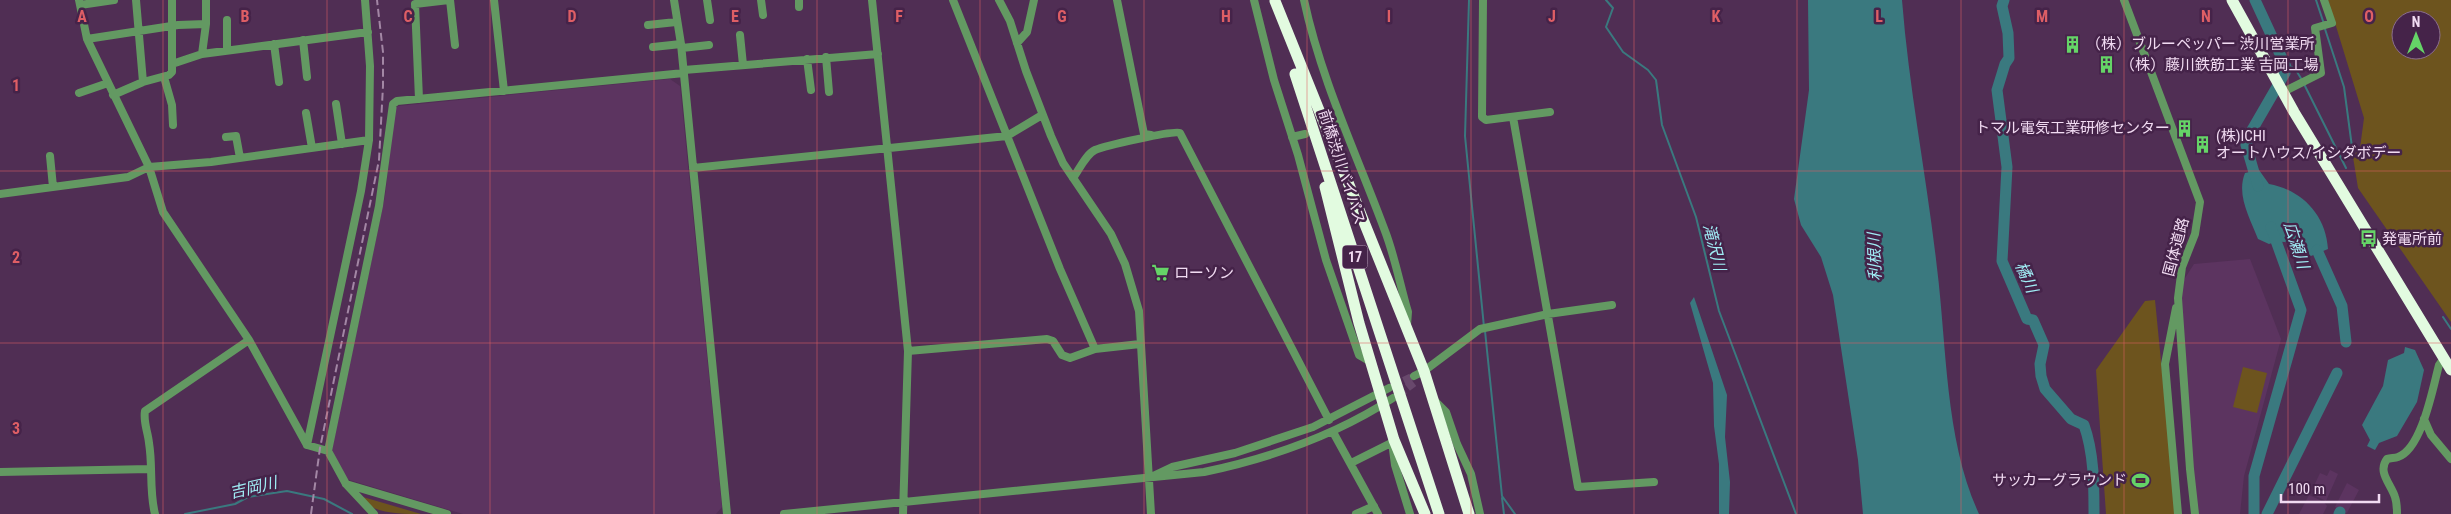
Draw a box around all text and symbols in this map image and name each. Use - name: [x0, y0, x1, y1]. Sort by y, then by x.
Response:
- text: A: [77, 7, 87, 26]
- text: B: [241, 7, 250, 26]
- text: C: [403, 7, 413, 26]
- text: D: [567, 7, 577, 26]
- text: E: [731, 7, 739, 26]
- text: F: [895, 7, 903, 26]
- text: G: [1057, 7, 1067, 26]
- text: H: [1221, 7, 1231, 26]
- text: I: [1387, 7, 1391, 26]
- text: J: [1548, 7, 1556, 26]
- text: K: [1712, 7, 1721, 26]
- text: L: [1875, 7, 1883, 26]
- text: M: [2036, 7, 2048, 26]
- text: N: [2201, 7, 2211, 26]
- text: O: [2364, 7, 2374, 26]
- north arrow: [2391, 10, 2441, 60]
- text: N: [2412, 14, 2420, 30]
- building icon: （株）ブルーペッパー 渋川営業所: [2062, 34, 2082, 54]
- place label: （株）ブルーペッパー 渋川営業所: [2086, 35, 2314, 53]
- building icon: （株）藤川鉄筋工業 吉岡工場: [2096, 55, 2116, 75]
- place label: （株）藤川鉄筋工業 吉岡工場: [2120, 56, 2318, 74]
- text: 1: [12, 76, 20, 95]
- street label: 前橋渋川バイパス: [1315, 107, 1369, 227]
- building icon: トマル電気工業研修センター: [2174, 118, 2194, 138]
- place label: トマル電気工業研修センター: [1975, 119, 2170, 137]
- place label: (株)ICHI オートハウス/イシダボデー: [2216, 127, 2402, 162]
- building icon: (株)ICHI オートハウス/イシダボデー: [2192, 135, 2212, 155]
- street label: 国体道路: [2160, 216, 2192, 278]
- water label: 広瀬川: [2280, 219, 2314, 273]
- water label: 滝沢川: [1699, 222, 1730, 275]
- bus stop icon: 発電所前: [2358, 229, 2378, 249]
- place label: 発電所前: [2382, 230, 2442, 248]
- water label: 利根川: [1864, 231, 1885, 281]
- road number: 17: [1342, 246, 1368, 268]
- text: 2: [12, 248, 20, 267]
- water label: 橘川: [2011, 259, 2043, 298]
- supermarket icon: ローソン: [1150, 263, 1170, 283]
- place label: ローソン: [1174, 264, 1234, 282]
- text: 3: [12, 419, 20, 438]
- sports icon: サッカーグラウンド: [2131, 470, 2151, 490]
- place label: サッカーグラウンド: [1992, 471, 2127, 489]
- water label: 吉岡川: [228, 472, 281, 502]
- scale bar: [2281, 472, 2378, 504]
- text: 100 m: [2288, 480, 2325, 498]

